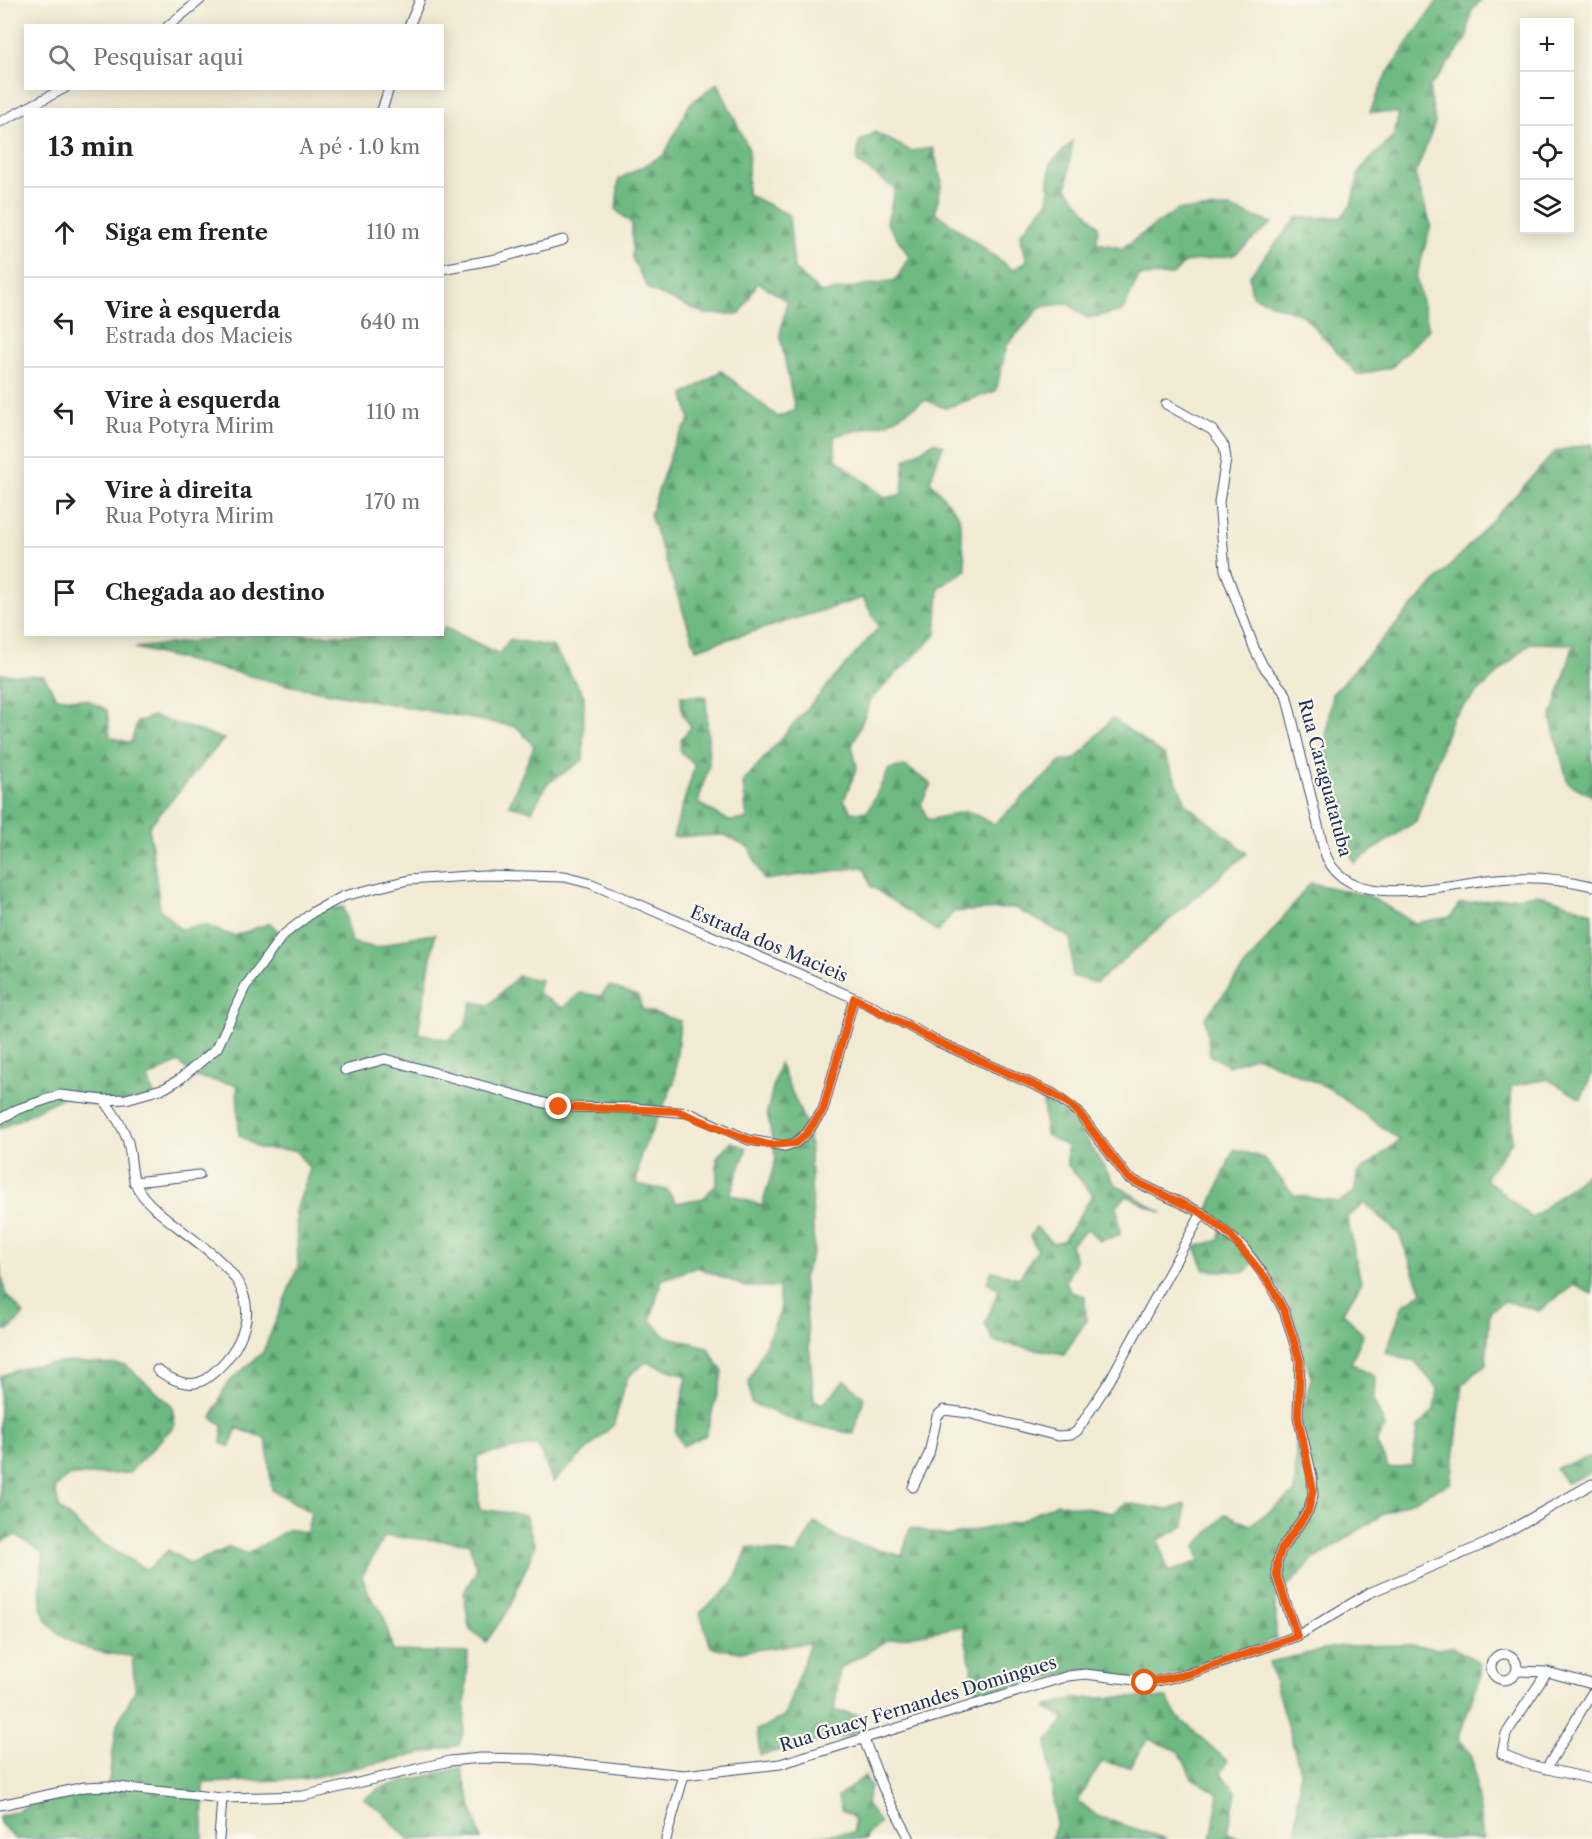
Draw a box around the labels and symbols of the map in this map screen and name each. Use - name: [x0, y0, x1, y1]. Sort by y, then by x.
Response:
- street label: Rua Caraguatatuba: [1293, 697, 1357, 860]
- street label: Estrada dos Macieis: [687, 901, 851, 987]
- route end: [545, 1093, 571, 1119]
- street label: Rua Guacy Fernandes Domingues: [777, 1651, 1059, 1757]
- route start: [1131, 1669, 1157, 1695]

